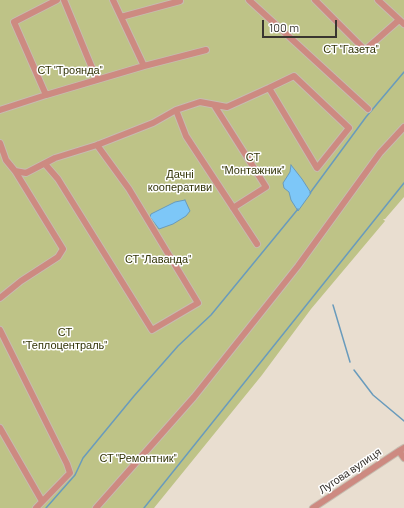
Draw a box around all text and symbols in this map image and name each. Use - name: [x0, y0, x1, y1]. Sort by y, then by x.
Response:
- scale bar: [264, 12, 339, 38]
- text: 100 m: [269, 20, 299, 34]
- park label: СТ "Газета": [323, 42, 379, 56]
- park label: СТ "Троянда": [37, 63, 103, 77]
- park label: СТ "Монтажник": [222, 150, 284, 176]
- park label: Дачні кооперативи: [148, 167, 212, 193]
- park label: СТ "Лаванда": [125, 252, 191, 266]
- park label: СТ "Теплоцентраль": [23, 325, 107, 351]
- street label: Лугова вулиця: [316, 445, 384, 497]
- park label: СТ "Ремонтник": [99, 451, 177, 465]

